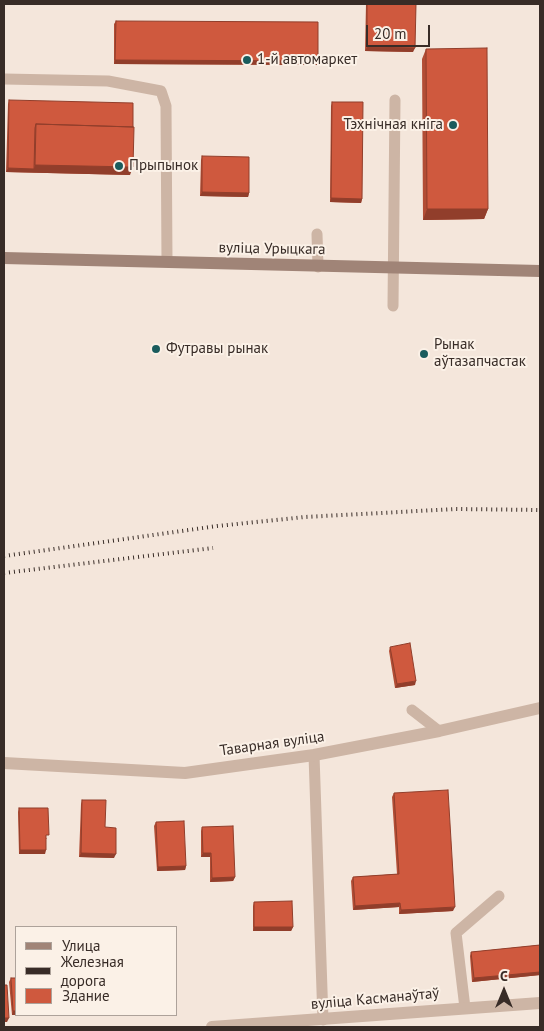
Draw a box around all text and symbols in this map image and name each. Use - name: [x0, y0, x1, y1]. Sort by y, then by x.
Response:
- scale bar: [369, 15, 433, 47]
- text: 20 m: [374, 24, 407, 43]
- place label: 1-й автомаркет: [257, 51, 357, 69]
- marker: 1-й автомаркет: [241, 54, 253, 66]
- place label: Тэхнічная кніга: [344, 116, 443, 134]
- marker: Тэхнічная кніга: [447, 119, 459, 131]
- place label: Прыпынок: [129, 157, 198, 175]
- marker: Прыпынок: [113, 160, 125, 172]
- street label: вуліца Урыцкага: [218, 239, 326, 259]
- place label: Рынак аўтазапчастак: [434, 336, 526, 371]
- place label: Футравы рынак: [166, 340, 268, 358]
- marker: Футравы рынак: [150, 343, 162, 355]
- marker: Рынак аўтазапчастак: [418, 348, 430, 360]
- street label: Таварная вуліца: [219, 728, 325, 760]
- legend: [15, 926, 178, 1016]
- text: Улица: [62, 936, 100, 955]
- text: Железная дорога: [61, 952, 124, 990]
- north arrow: [479, 966, 529, 1016]
- text: С: [500, 967, 508, 985]
- street label: вуліца Касманаўтаў: [310, 984, 440, 1014]
- text: Здание: [62, 986, 110, 1005]

